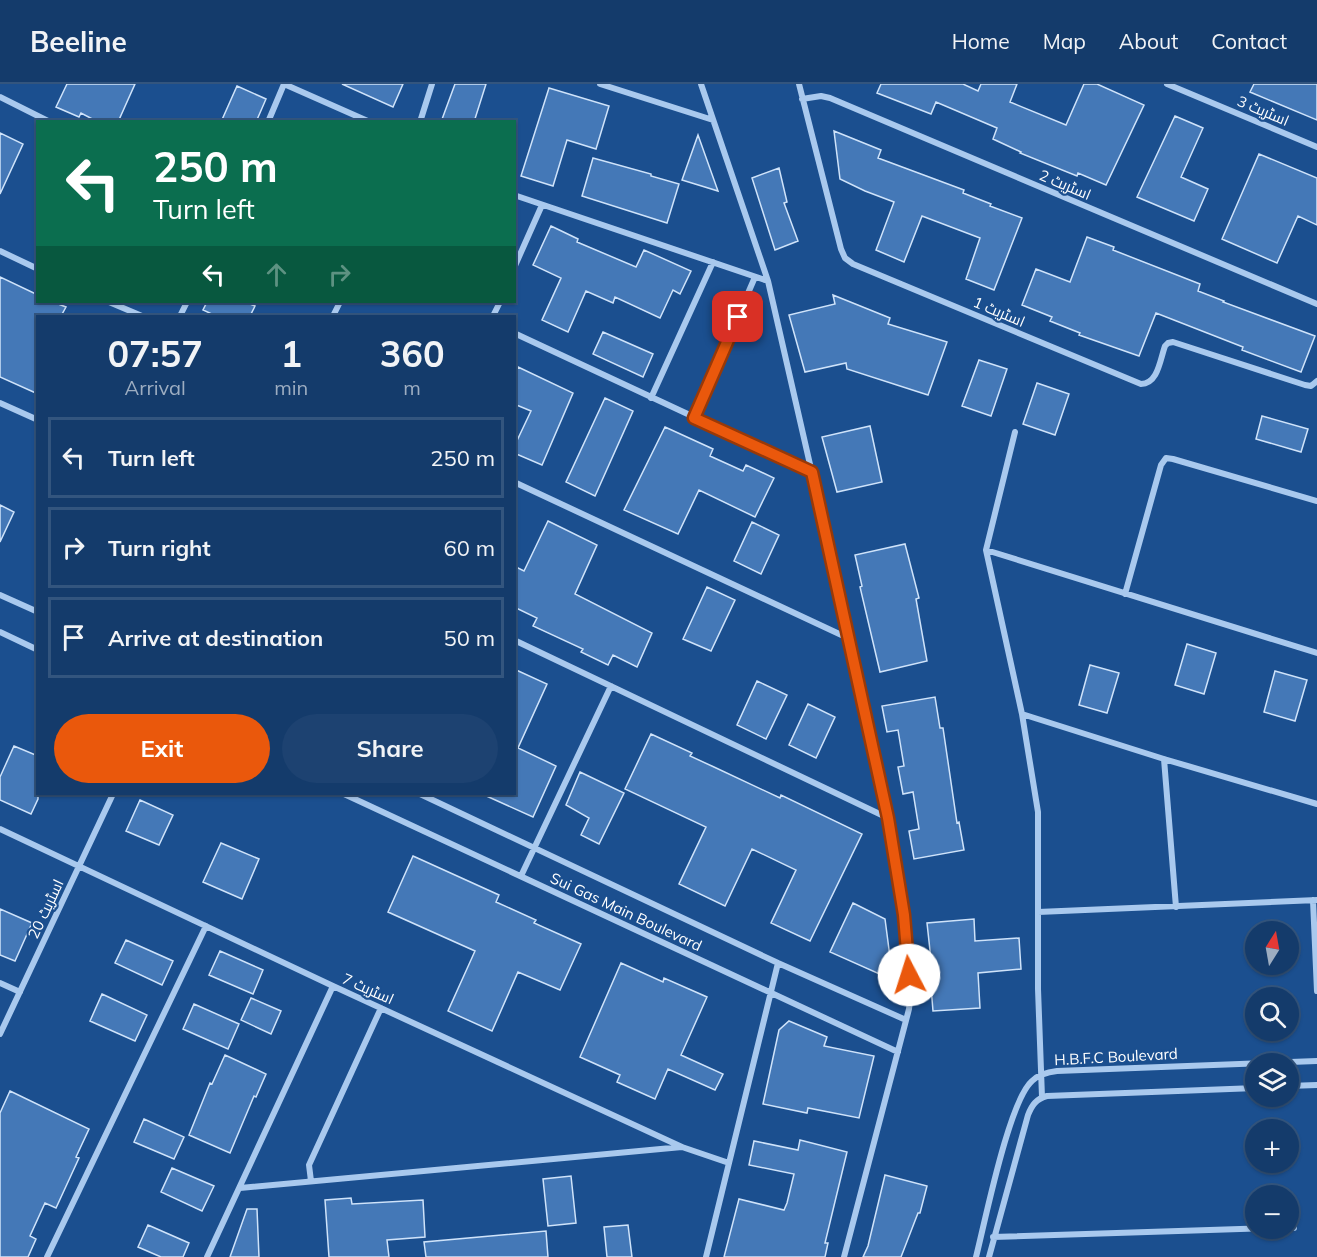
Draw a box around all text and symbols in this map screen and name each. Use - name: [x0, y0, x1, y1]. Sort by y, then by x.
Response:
- text: Beeline: [30, 24, 127, 59]
- text: Home: [952, 28, 1010, 54]
- text: Map: [1043, 28, 1086, 54]
- text: About: [1119, 28, 1178, 54]
- text: Contact: [1211, 28, 1287, 54]
- street label: اسٹریٹ 3: [1234, 91, 1292, 130]
- text: 250 m: [153, 140, 278, 193]
- icon: left: [54, 144, 132, 222]
- street label: اسٹریٹ 2: [1036, 165, 1094, 204]
- text: Turn left: [153, 192, 255, 226]
- icon: left: [197, 258, 230, 291]
- icon: ahead: [260, 258, 293, 291]
- icon: right: [323, 258, 356, 291]
- pin: [712, 291, 763, 342]
- street label: اسٹریٹ 1: [970, 292, 1028, 331]
- icon: arrive: [721, 300, 754, 333]
- text: 07:57: [107, 331, 203, 376]
- text: 1: [280, 331, 302, 376]
- text: 360: [380, 331, 445, 376]
- text: Arrival: [125, 375, 186, 400]
- text: min: [274, 375, 308, 400]
- text: m: [403, 375, 421, 400]
- icon: left: [57, 441, 90, 474]
- text: Turn left: [108, 444, 195, 472]
- text: 250 m: [430, 444, 495, 472]
- icon: right: [57, 531, 90, 564]
- text: Turn right: [108, 534, 211, 562]
- text: 60 m: [444, 534, 495, 562]
- icon: arrive: [57, 621, 90, 654]
- text: Arrive at destination: [108, 624, 323, 652]
- text: 50 m: [444, 624, 495, 652]
- button: Exit: [54, 714, 270, 783]
- button: Share: [282, 714, 498, 783]
- street label: Sui Gas Main Boulevard: [547, 868, 705, 955]
- street label: اسٹریٹ 20: [24, 876, 68, 942]
- north arrow: [1245, 921, 1299, 975]
- map controls: [1245, 921, 1299, 1239]
- position arrow: [877, 943, 941, 1007]
- street label: اسٹریٹ 7: [339, 969, 397, 1008]
- button: search: [1245, 987, 1299, 1041]
- street label: H.B.F.C Boulevard: [1054, 1044, 1178, 1069]
- button: layers: [1245, 1053, 1299, 1107]
- button: +: [1245, 1119, 1299, 1173]
- button: −: [1245, 1185, 1299, 1239]

